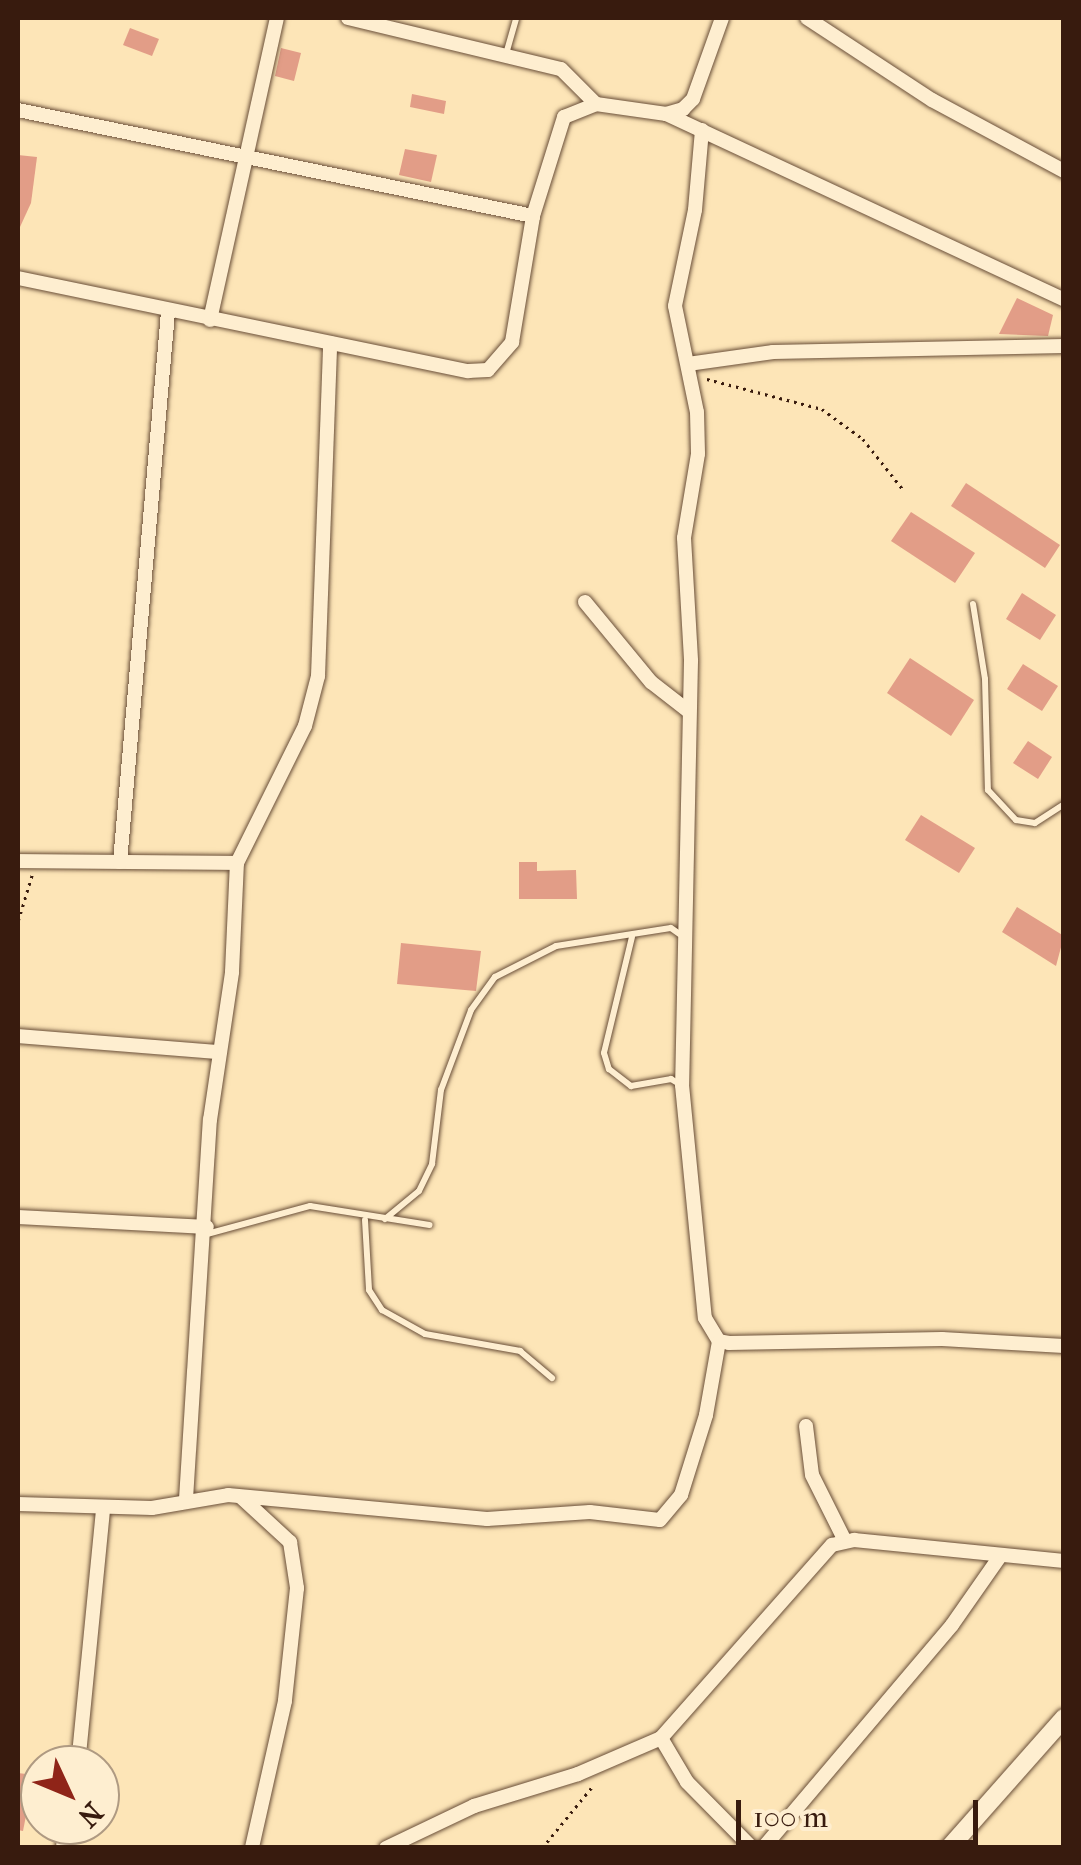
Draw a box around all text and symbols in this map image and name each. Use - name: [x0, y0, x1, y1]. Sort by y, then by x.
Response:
- north arrow: [20, 1745, 120, 1845]
- scale bar: [741, 1780, 984, 1842]
- text: N: [71, 1796, 110, 1834]
- text: 100 m: [753, 1800, 828, 1835]

